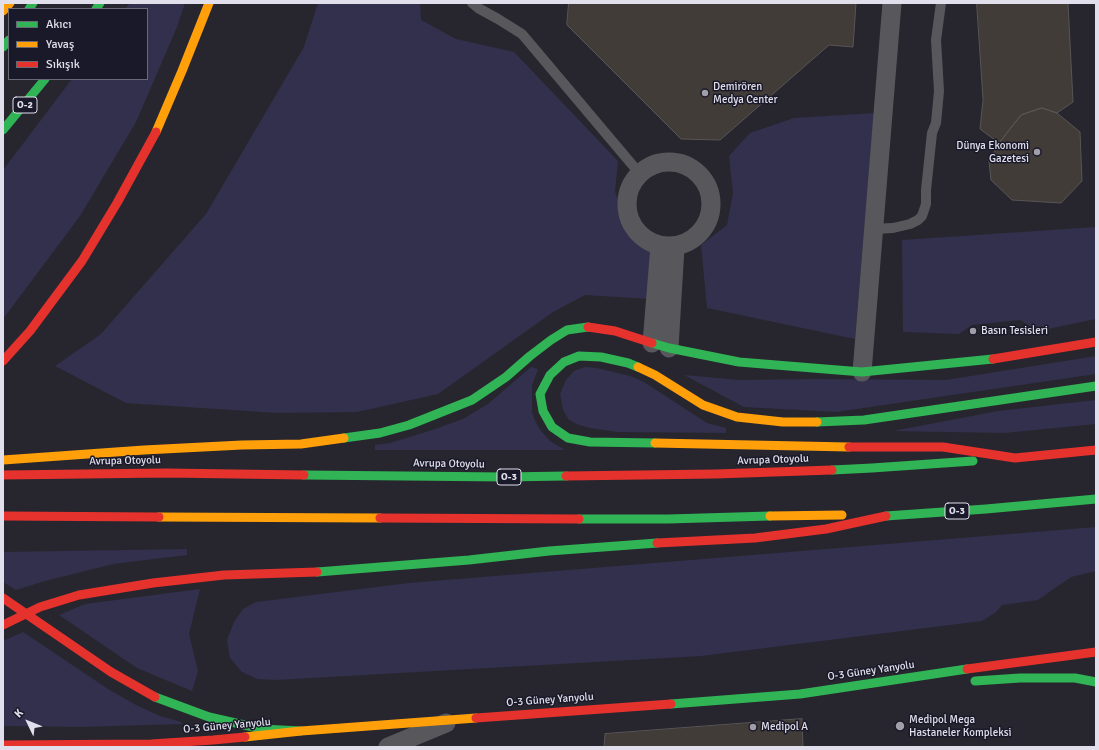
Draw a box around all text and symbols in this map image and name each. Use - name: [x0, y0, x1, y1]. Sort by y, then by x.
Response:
- legend: [8, 8, 148, 80]
- text: Akıcı: [46, 17, 72, 32]
- text: Yavaş: [46, 37, 74, 52]
- text: Sıkışık: [46, 57, 80, 72]
- place label: Demirören Medya Center: [713, 80, 778, 106]
- marker: Demirören Medya Center: [700, 88, 710, 98]
- road number: O-2: [13, 97, 37, 113]
- place label: Dünya Ekonomi Gazetesi: [956, 139, 1029, 165]
- marker: Dünya Ekonomi Gazetesi: [1032, 147, 1042, 157]
- place label: Basın Tesisleri: [981, 324, 1048, 338]
- marker: Basın Tesisleri: [968, 326, 978, 336]
- street label: Avrupa Otoyolu: [737, 452, 809, 468]
- street label: Avrupa Otoyolu: [89, 454, 161, 468]
- street label: Avrupa Otoyolu: [413, 457, 485, 471]
- road number: O-3: [497, 469, 521, 485]
- road number: O-3: [945, 503, 969, 519]
- street label: O-3 Güney Yanyolu: [827, 658, 915, 684]
- street label: O-3 Güney Yanyolu: [506, 690, 594, 710]
- north arrow: [8, 702, 48, 742]
- text: K: [12, 707, 26, 720]
- place label: Medipol Mega Hastaneler Kompleksi: [909, 713, 1011, 739]
- street label: O-3 Güney Yanyolu: [183, 716, 271, 736]
- place label: Medipol A: [761, 720, 808, 734]
- marker: Medipol Mega Hastaneler Kompleksi: [894, 720, 906, 732]
- marker: Medipol A: [748, 722, 758, 732]

